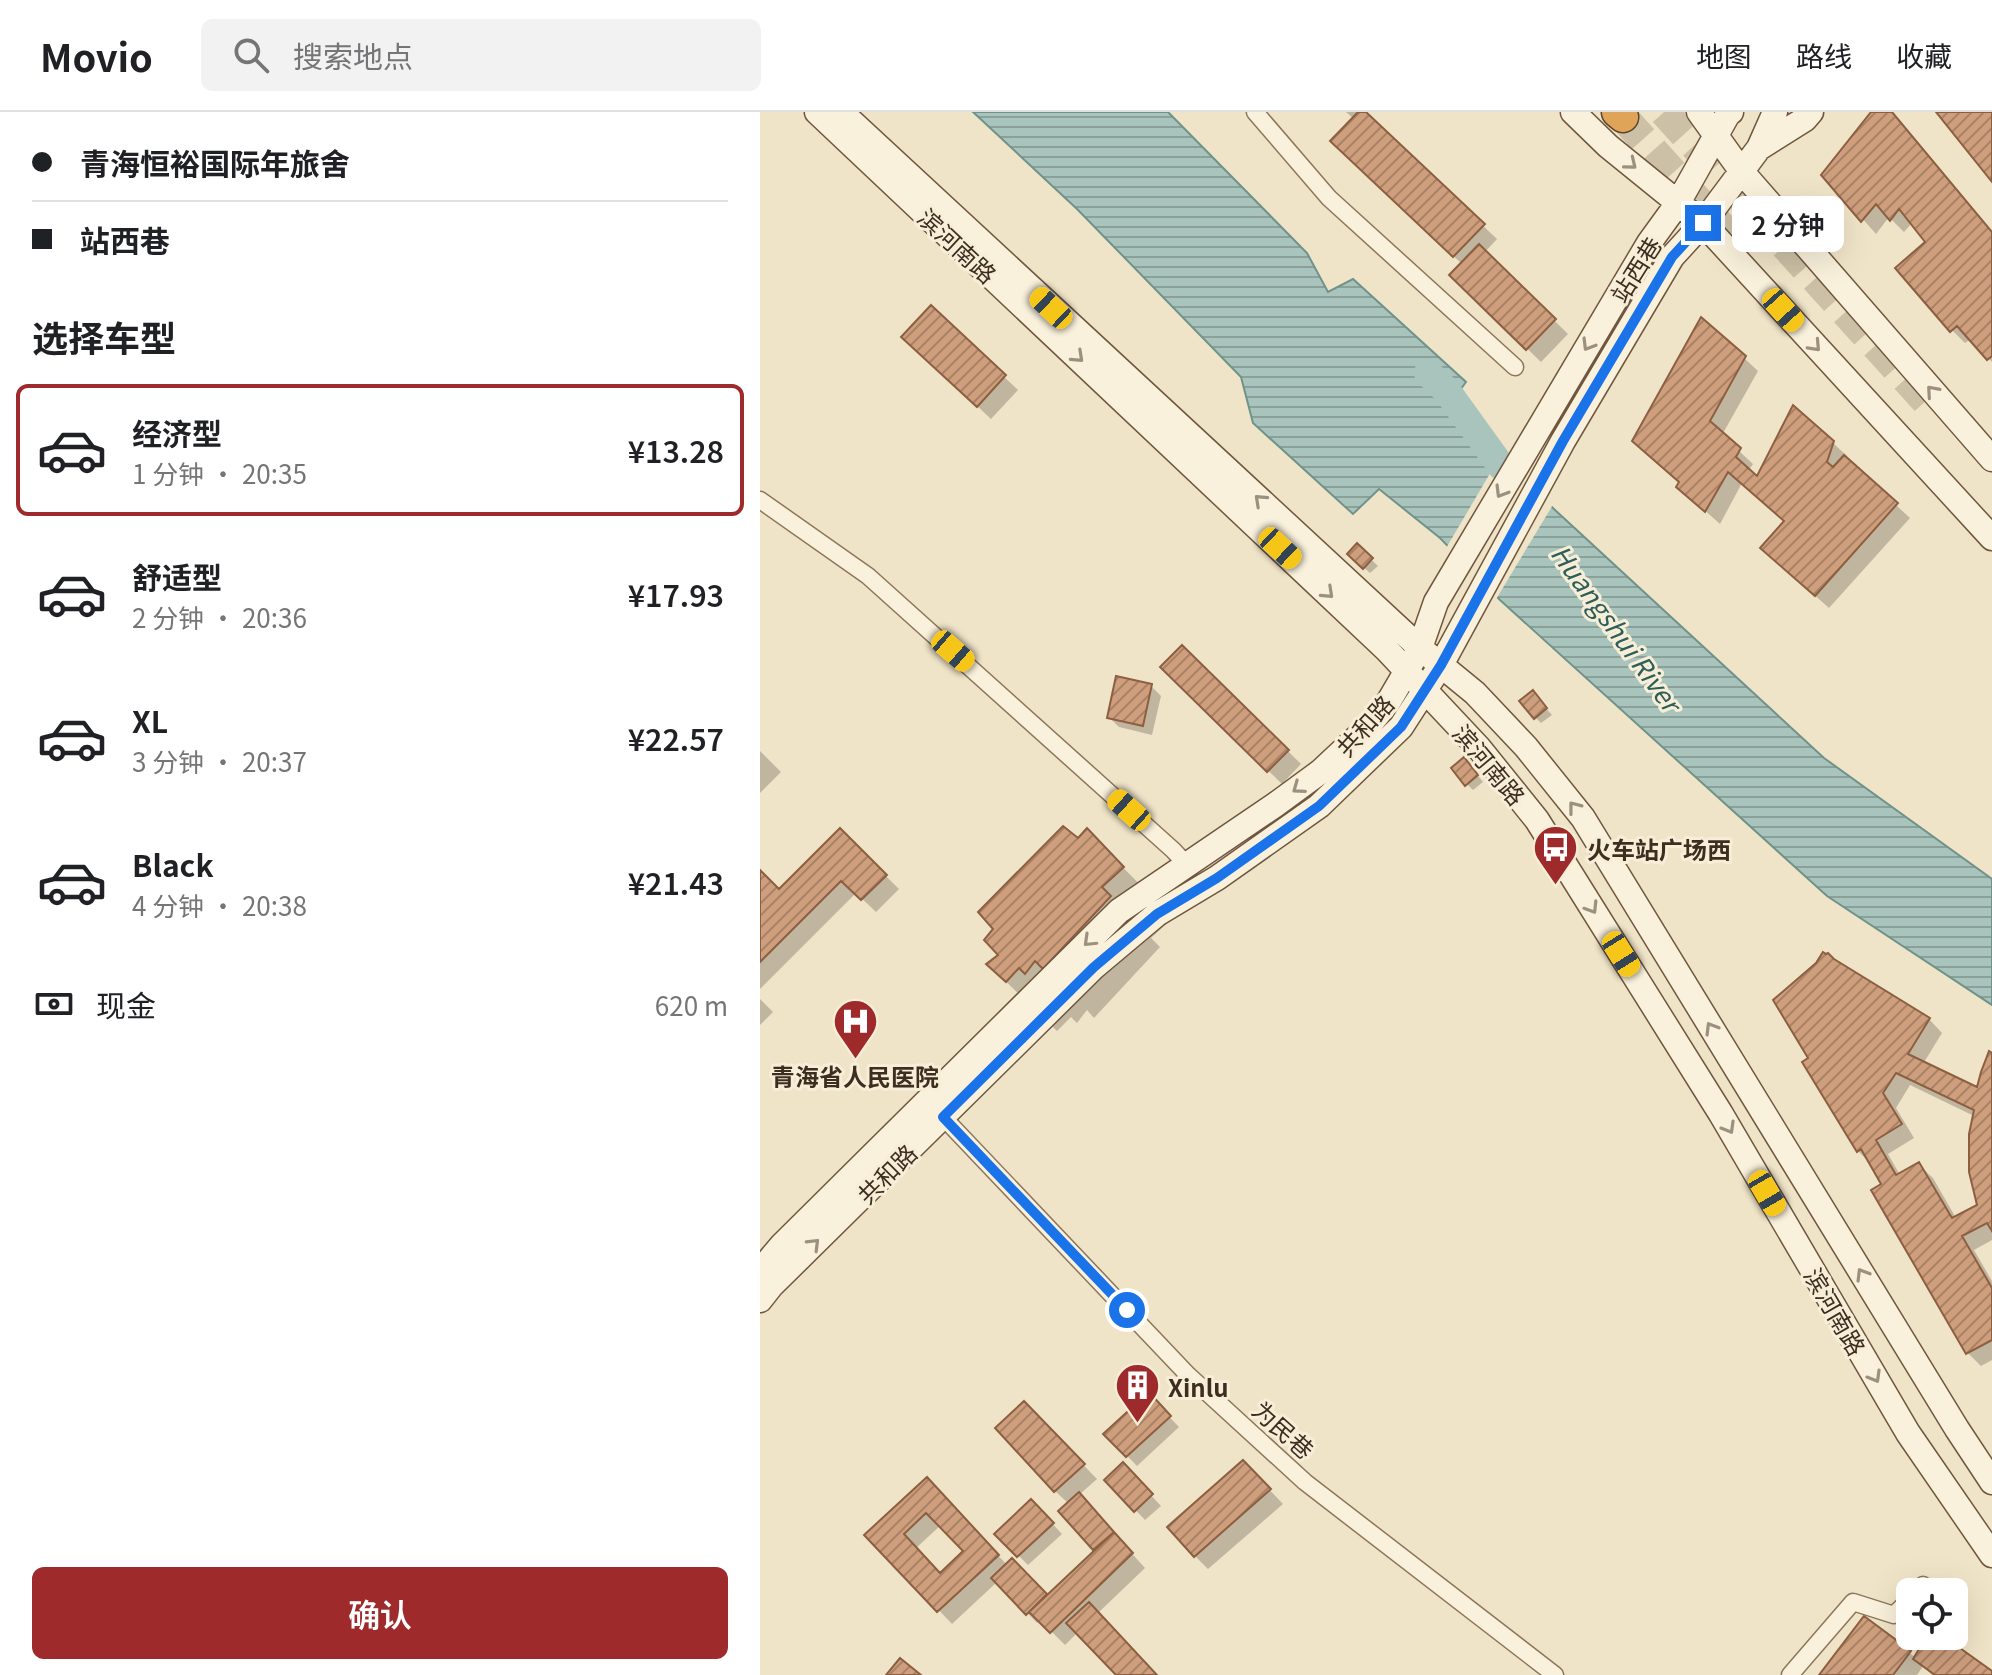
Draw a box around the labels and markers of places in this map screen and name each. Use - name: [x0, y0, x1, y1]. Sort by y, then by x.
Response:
- bus stop icon: 火车站广场西: [1532, 824, 1580, 887]
- place label: 火车站广场西: [1587, 831, 1731, 866]
- hospital icon: 青海省人民医院: [831, 997, 879, 1060]
- place label: 青海省人民医院: [771, 1058, 939, 1093]
- building icon: Xinlu: [1113, 1362, 1161, 1425]
- place label: Xinlu: [1168, 1369, 1229, 1404]

